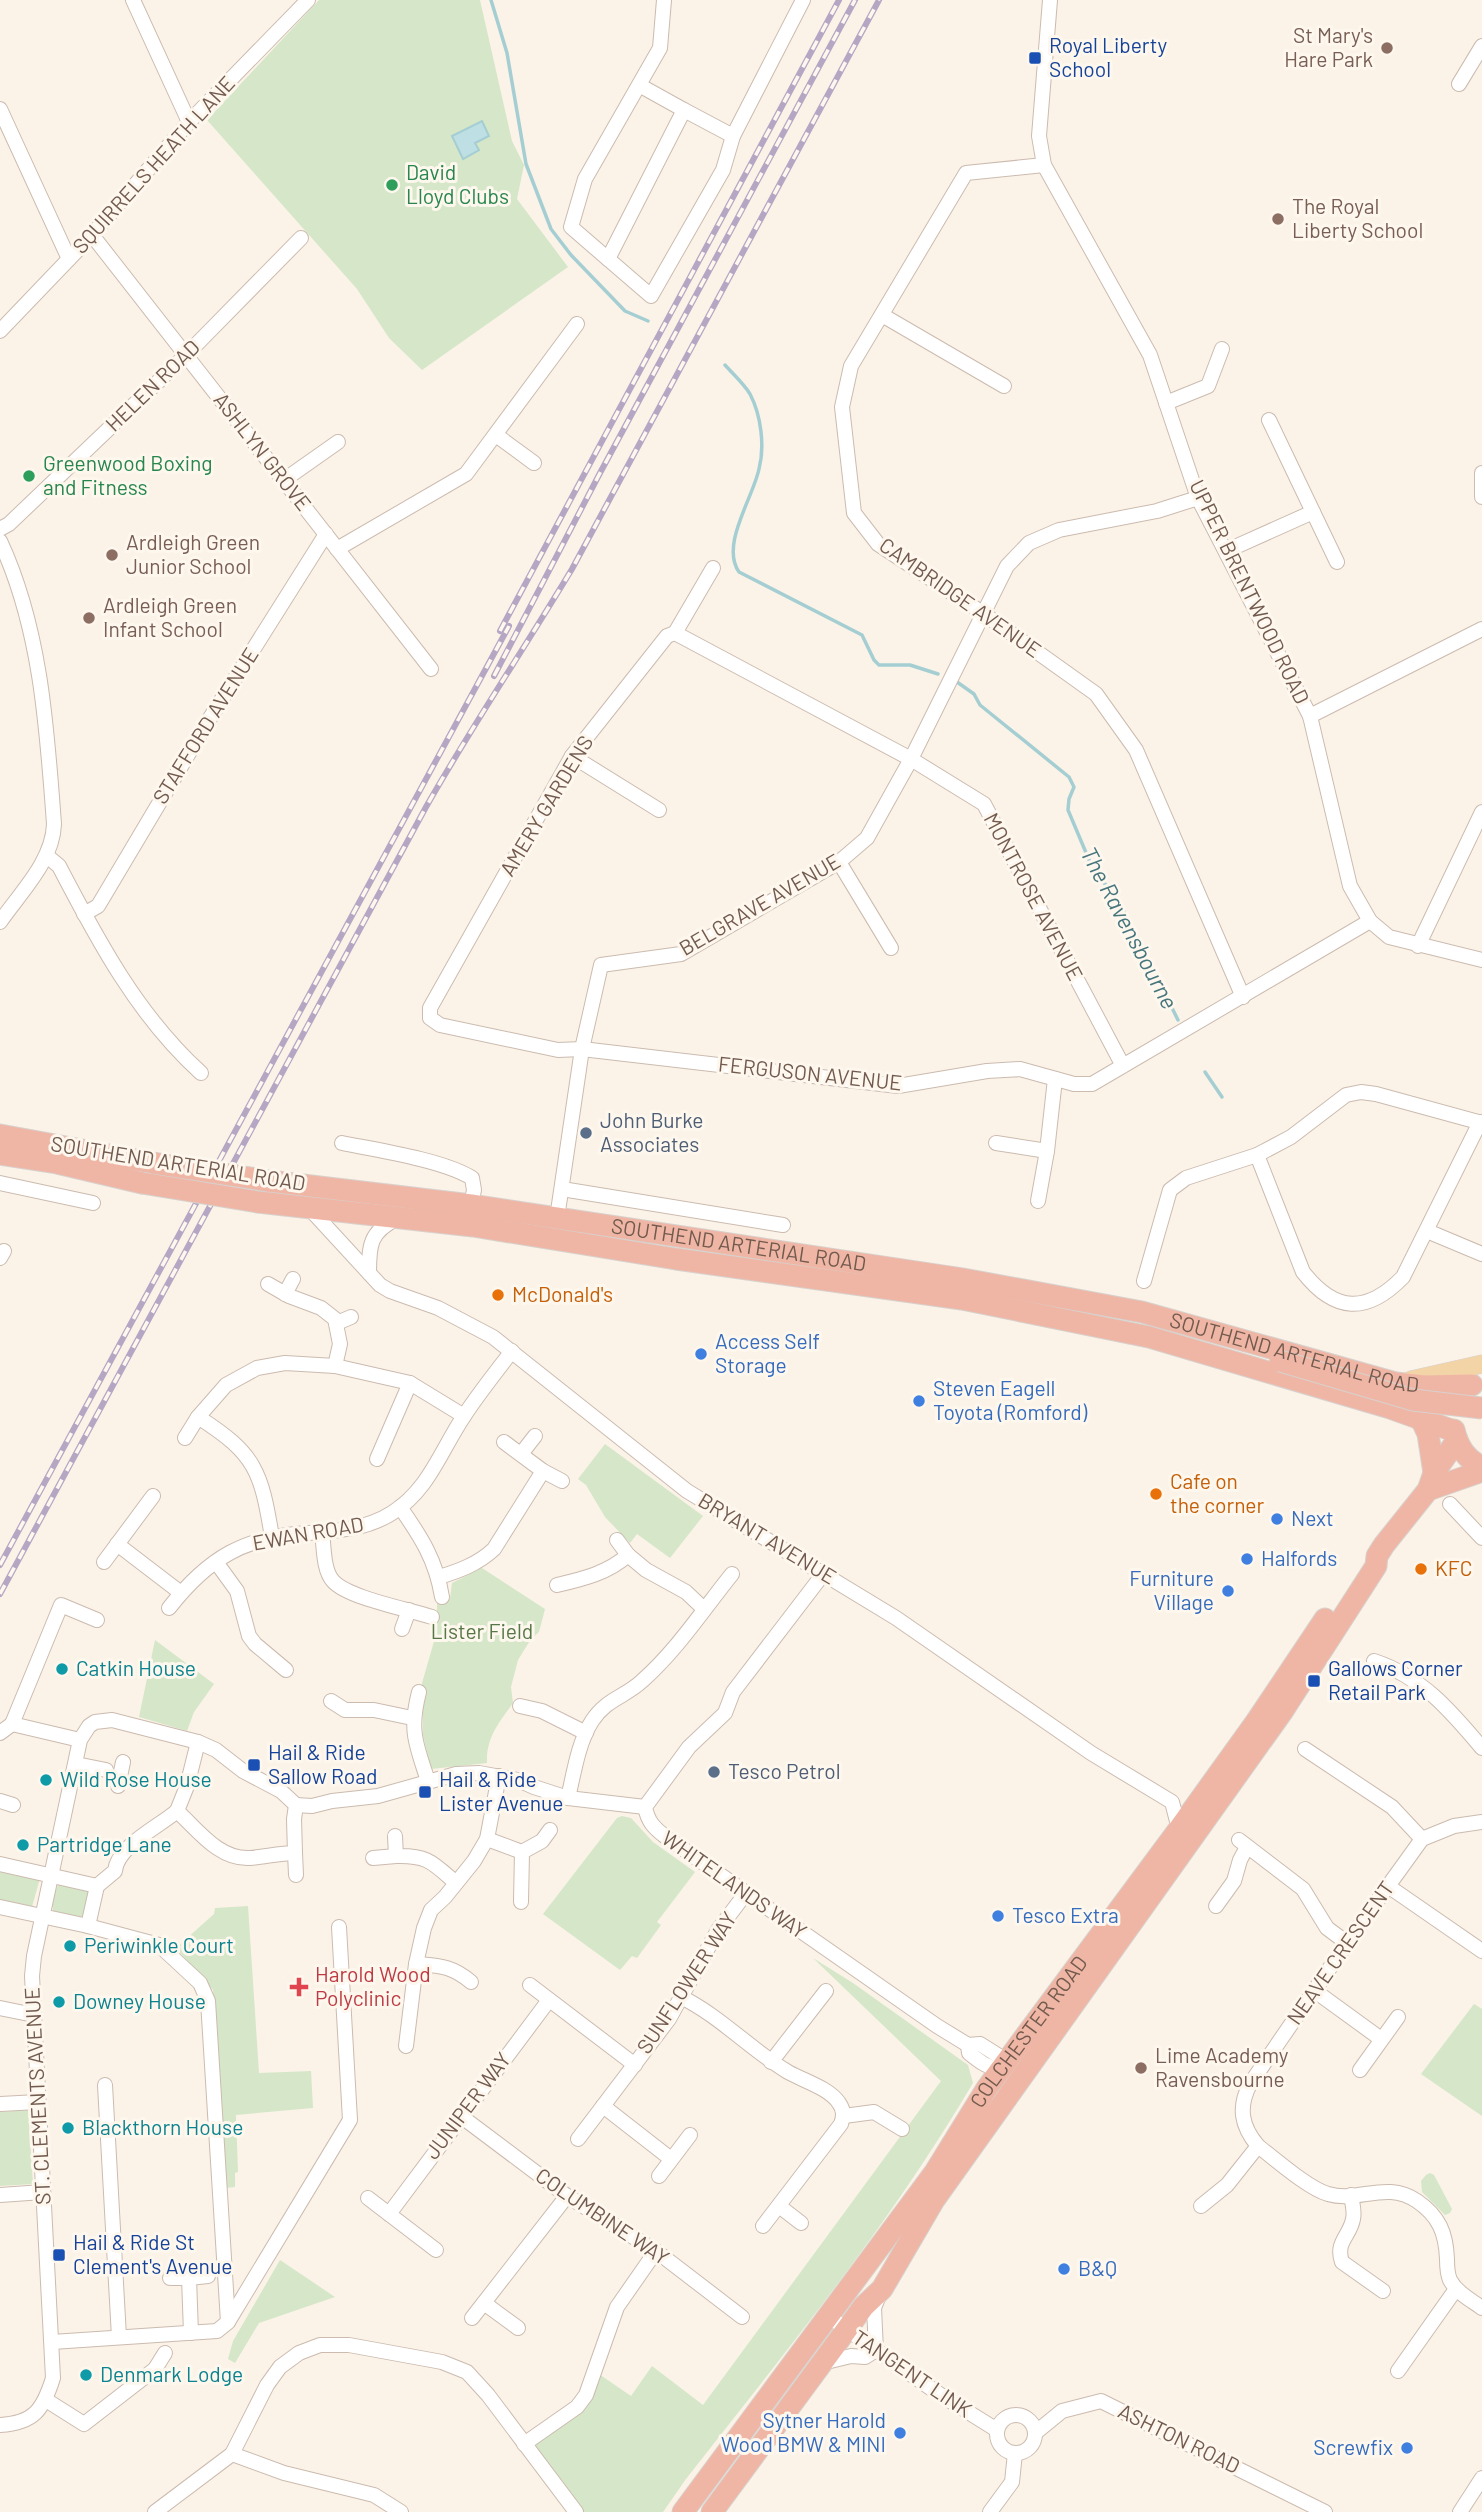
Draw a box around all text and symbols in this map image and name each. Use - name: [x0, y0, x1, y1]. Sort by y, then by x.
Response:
- place label: St Mary's Hare Park: [1284, 22, 1373, 71]
- place label: Royal Liberty School: [1049, 32, 1167, 81]
- marker: St Mary's Hare Park: [1379, 40, 1395, 56]
- marker: Royal Liberty School: [1027, 50, 1043, 66]
- street label: SQUIRRELS HEATH LANE: [67, 70, 239, 258]
- place label: David Lloyd Clubs: [406, 159, 509, 208]
- marker: David Lloyd Clubs: [384, 177, 400, 193]
- place label: The Royal Liberty School: [1292, 193, 1423, 242]
- marker: The Royal Liberty School: [1270, 211, 1286, 227]
- street label: HELEN ROAD: [100, 334, 204, 436]
- street label: ASHLYN GROVE: [209, 387, 317, 515]
- place label: Greenwood Boxing and Fitness: [43, 450, 213, 499]
- marker: Greenwood Boxing and Fitness: [21, 468, 37, 484]
- street label: UPPER BRENTWOOD ROAD: [1185, 475, 1316, 707]
- place label: Ardleigh Green Junior School: [126, 529, 260, 578]
- street label: CAMBRIDGE AVENUE: [875, 532, 1047, 662]
- marker: Ardleigh Green Junior School: [104, 547, 120, 563]
- place label: Ardleigh Green Infant School: [103, 592, 237, 641]
- marker: Ardleigh Green Infant School: [81, 610, 97, 626]
- street label: STAFFORD AVENUE: [147, 643, 263, 808]
- street label: AMERY GARDENS: [494, 730, 598, 880]
- street label: MONTROSE AVENUE: [980, 808, 1089, 984]
- water label: The Ravensbourne: [1075, 842, 1184, 1013]
- street label: BELGRAVE AVENUE: [674, 847, 844, 960]
- street label: FERGUSON AVENUE: [717, 1050, 903, 1095]
- place label: John Burke Associates: [600, 1107, 704, 1156]
- marker: John Burke Associates: [578, 1125, 594, 1141]
- street label: SOUTHEND ARTERIAL ROAD: [49, 1130, 307, 1195]
- street label: SOUTHEND ARTERIAL ROAD: [610, 1212, 868, 1275]
- place label: McDonald's: [512, 1281, 613, 1306]
- marker: McDonald's: [490, 1287, 506, 1303]
- street label: SOUTHEND ARTERIAL ROAD: [1167, 1306, 1420, 1396]
- place label: Access Self Storage: [715, 1328, 820, 1377]
- marker: Access Self Storage: [693, 1346, 709, 1362]
- place label: Steven Eagell Toyota (Romford): [933, 1375, 1088, 1424]
- marker: Steven Eagell Toyota (Romford): [911, 1393, 927, 1409]
- place label: Cafe on the corner: [1170, 1468, 1265, 1517]
- marker: Cafe on the corner: [1148, 1486, 1164, 1502]
- street label: BRYANT AVENUE: [694, 1487, 841, 1589]
- place label: Next: [1291, 1505, 1334, 1530]
- street label: EWAN ROAD: [250, 1510, 365, 1555]
- marker: Next: [1269, 1511, 1285, 1527]
- place label: Halfords: [1261, 1545, 1337, 1570]
- marker: Halfords: [1239, 1551, 1255, 1567]
- place label: KFC: [1435, 1555, 1472, 1580]
- marker: KFC: [1413, 1561, 1429, 1577]
- place label: Furniture Village: [1129, 1565, 1214, 1614]
- marker: Furniture Village: [1220, 1583, 1236, 1599]
- park label: Lister Field: [431, 1618, 533, 1643]
- place label: Catkin House: [76, 1655, 196, 1680]
- place label: Gallows Corner Retail Park: [1328, 1655, 1463, 1704]
- marker: Catkin House: [54, 1661, 70, 1677]
- marker: Gallows Corner Retail Park: [1306, 1673, 1322, 1689]
- place label: Hail & Ride Sallow Road: [268, 1739, 377, 1788]
- marker: Hail & Ride Sallow Road: [246, 1757, 262, 1773]
- place label: Tesco Petrol: [728, 1758, 841, 1783]
- marker: Tesco Petrol: [706, 1764, 722, 1780]
- place label: Wild Rose House: [60, 1766, 212, 1791]
- place label: Hail & Ride Lister Avenue: [439, 1766, 563, 1815]
- marker: Wild Rose House: [38, 1772, 54, 1788]
- marker: Hail & Ride Lister Avenue: [417, 1784, 433, 1800]
- street label: WHITELANDS WAY: [658, 1825, 812, 1943]
- place label: Partridge Lane: [37, 1831, 172, 1856]
- marker: Partridge Lane: [15, 1837, 31, 1853]
- street label: NEAVE CRESCENT: [1281, 1876, 1399, 2029]
- place label: Tesco Extra: [1012, 1902, 1119, 1927]
- street label: SUNFLOWER WAY: [631, 1907, 741, 2058]
- marker: Tesco Extra: [990, 1908, 1006, 1924]
- place label: Periwinkle Court: [84, 1932, 234, 1957]
- marker: Periwinkle Court: [62, 1938, 78, 1954]
- street label: COLCHESTER ROAD: [964, 1950, 1092, 2112]
- place label: Harold Wood Polyclinic: [315, 1961, 431, 2010]
- marker: Harold Wood Polyclinic: [289, 1977, 309, 1997]
- street label: ST. CLEMENTS AVENUE: [18, 1987, 55, 2206]
- place label: Downey House: [73, 1988, 206, 2013]
- marker: Downey House: [51, 1994, 67, 2010]
- place label: Lime Academy Ravensbourne: [1155, 2042, 1289, 2091]
- street label: JUNIPER WAY: [419, 2047, 515, 2163]
- marker: Lime Academy Ravensbourne: [1133, 2060, 1149, 2076]
- place label: Blackthorn House: [82, 2114, 243, 2139]
- marker: Blackthorn House: [60, 2120, 76, 2136]
- street label: COLUMBINE WAY: [531, 2162, 674, 2270]
- place label: Hail & Ride St Clement's Avenue: [73, 2229, 232, 2278]
- marker: Hail & Ride St Clement's Avenue: [51, 2247, 67, 2263]
- place label: B&Q: [1078, 2255, 1117, 2280]
- marker: B&Q: [1056, 2261, 1072, 2277]
- street label: TANGENT LINK: [849, 2324, 977, 2422]
- place label: Denmark Lodge: [100, 2361, 243, 2386]
- marker: Denmark Lodge: [78, 2367, 94, 2383]
- street label: ASHTON ROAD: [1115, 2397, 1244, 2478]
- place label: Sytner Harold Wood BMW & MINI: [721, 2407, 886, 2456]
- marker: Sytner Harold Wood BMW & MINI: [892, 2425, 908, 2441]
- place label: Screwfix: [1313, 2434, 1393, 2459]
- marker: Screwfix: [1399, 2440, 1415, 2456]

